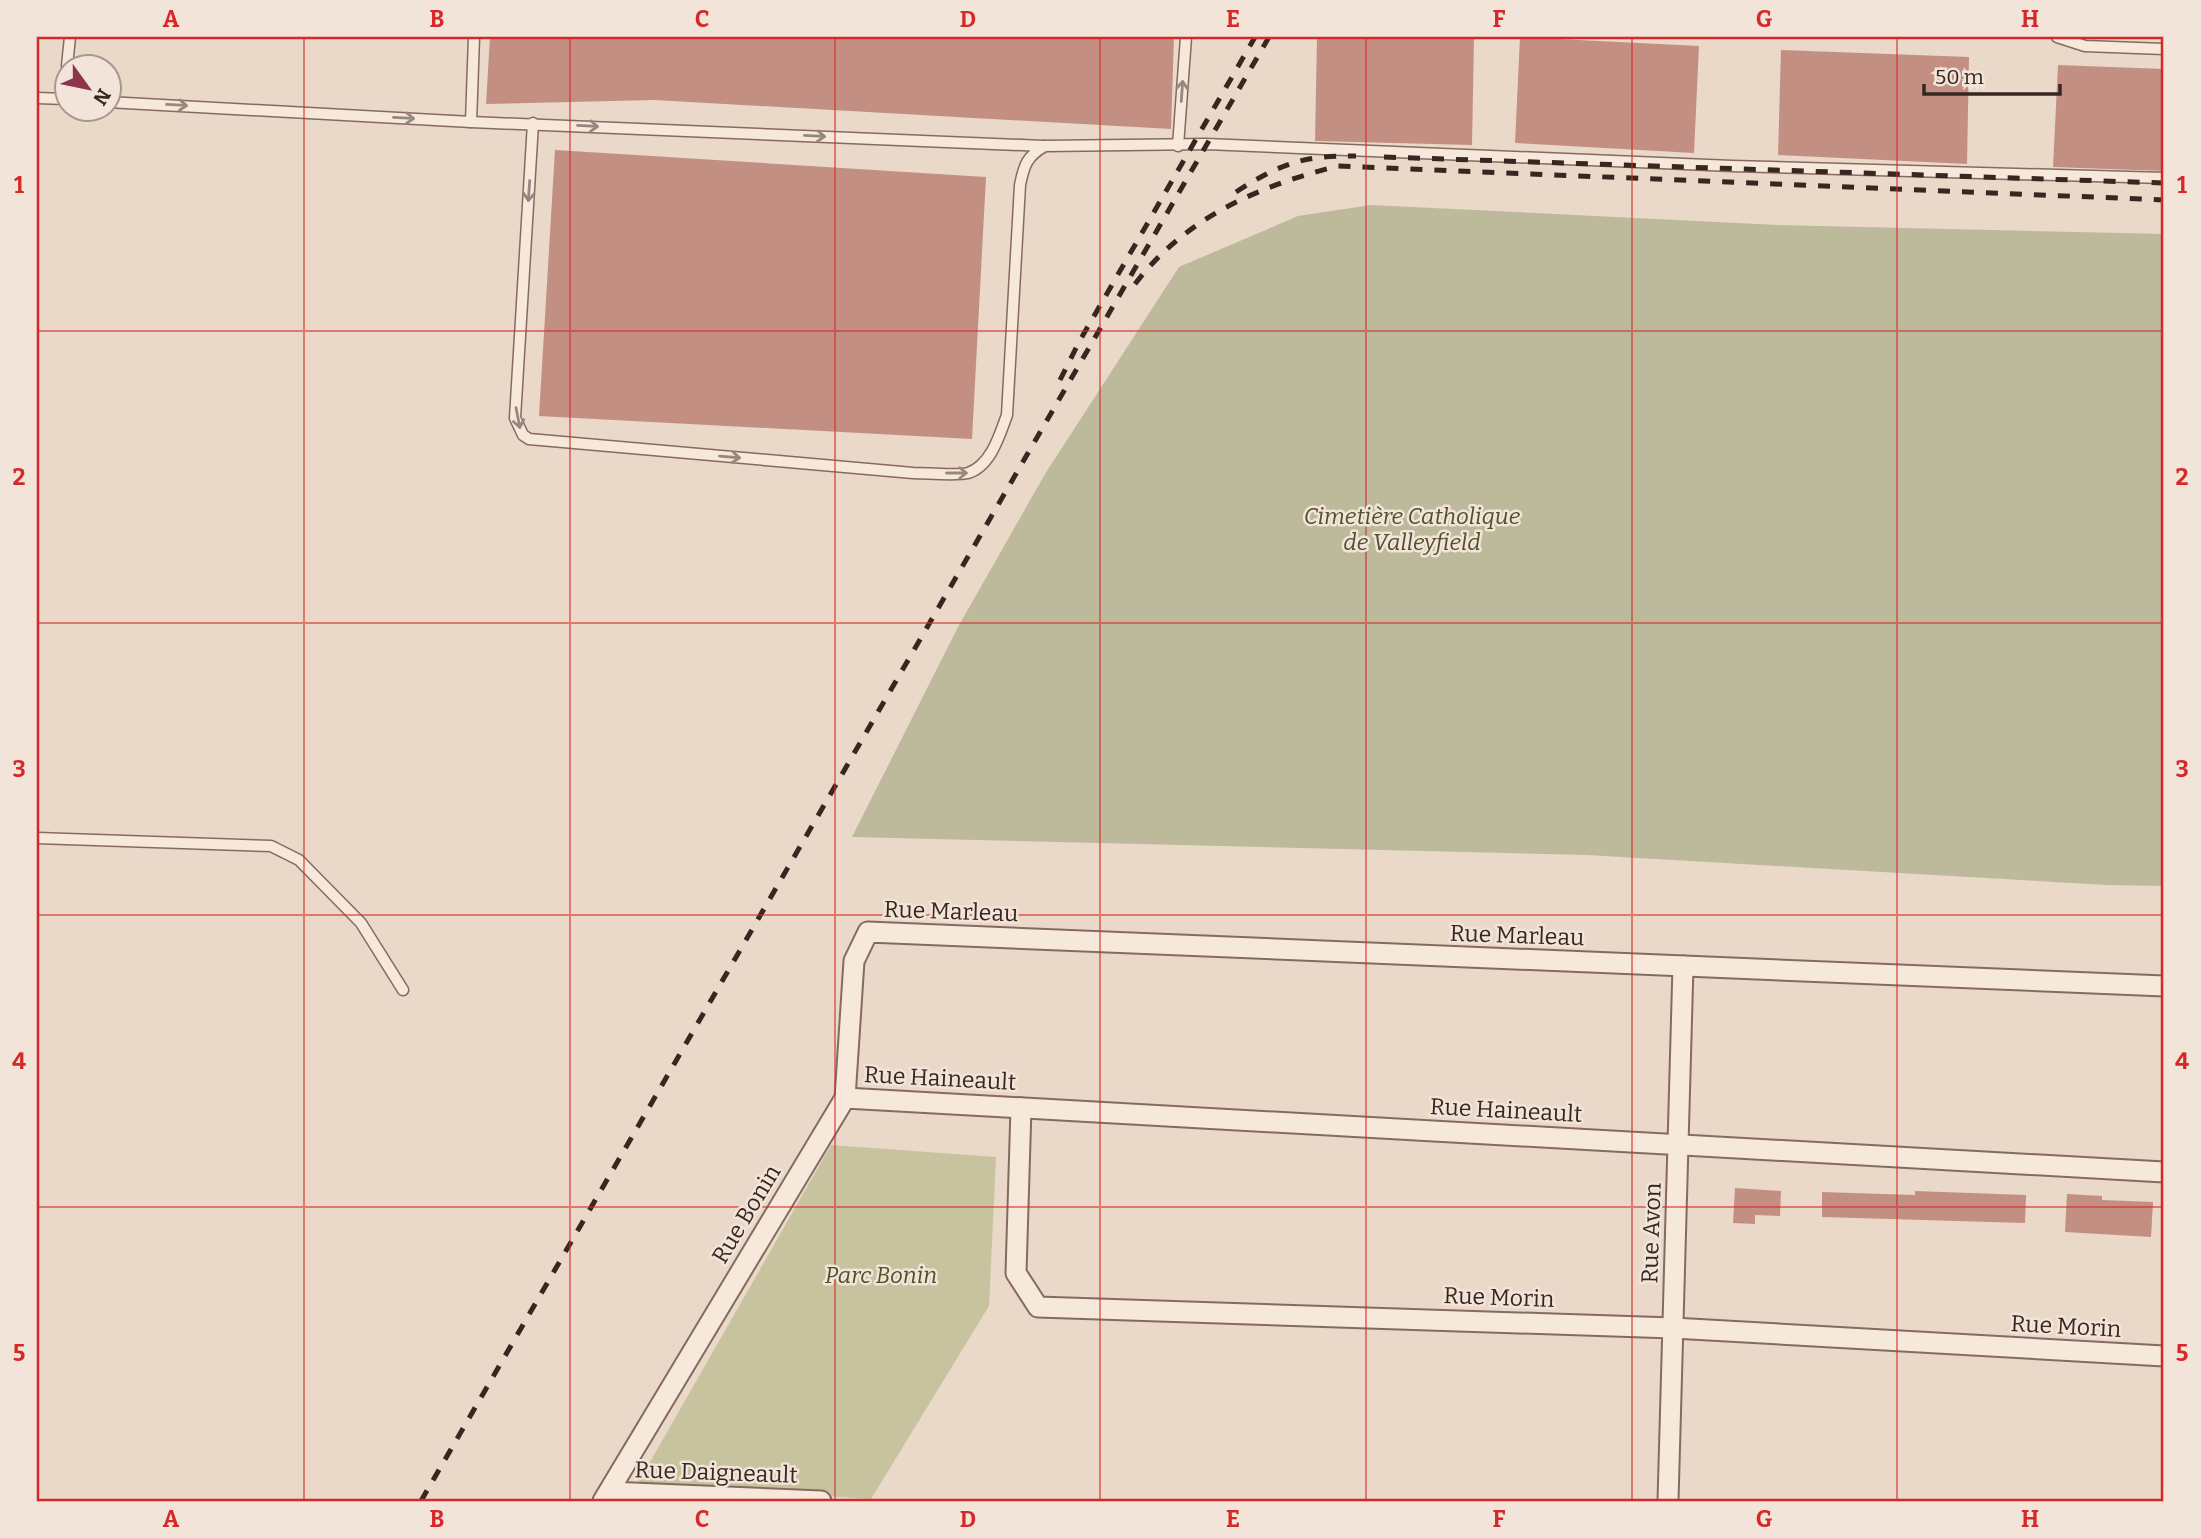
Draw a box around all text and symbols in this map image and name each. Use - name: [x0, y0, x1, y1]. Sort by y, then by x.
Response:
- text: A: [163, 5, 180, 33]
- text: B: [430, 5, 444, 33]
- text: C: [695, 5, 709, 33]
- text: D: [960, 5, 976, 33]
- text: E: [1226, 5, 1240, 33]
- text: F: [1493, 5, 1506, 33]
- text: G: [1756, 5, 1773, 33]
- text: H: [2021, 5, 2039, 33]
- north arrow: [52, 52, 122, 122]
- scale bar: [1924, 52, 2061, 96]
- text: 50 m: [1935, 64, 1984, 90]
- one-way arrow: [1176, 81, 1189, 103]
- text: N: [88, 85, 115, 110]
- one-way arrow: [165, 99, 188, 112]
- one-way arrow: [392, 112, 415, 125]
- one-way arrow: [576, 119, 599, 132]
- one-way arrow: [804, 129, 827, 142]
- text: 1: [14, 171, 24, 199]
- text: 1: [2177, 171, 2187, 199]
- one-way arrow: [522, 180, 535, 202]
- one-way arrow: [512, 406, 526, 429]
- one-way arrow: [718, 451, 741, 464]
- text: 2: [13, 463, 26, 491]
- text: 2: [2176, 463, 2189, 491]
- one-way arrow: [945, 466, 968, 480]
- park label: Cimetière Catholique de Valleyfield: [1304, 502, 1521, 556]
- text: 3: [12, 755, 26, 783]
- text: 3: [2175, 755, 2189, 783]
- street label: Rue Marleau: [883, 895, 1019, 927]
- street label: Rue Marleau: [1449, 919, 1585, 951]
- text: 4: [12, 1047, 26, 1075]
- text: 4: [2175, 1047, 2189, 1075]
- street label: Rue Haineault: [863, 1060, 1017, 1096]
- street label: Rue Haineault: [1429, 1092, 1583, 1128]
- street label: Rue Bonin: [706, 1159, 787, 1268]
- street label: Rue Avon: [1635, 1182, 1667, 1284]
- park label: Parc Bonin: [825, 1261, 937, 1289]
- street label: Rue Morin: [1443, 1281, 1555, 1313]
- street label: Rue Morin: [2010, 1309, 2122, 1343]
- text: 5: [13, 1339, 25, 1367]
- text: 5: [2176, 1339, 2188, 1367]
- street label: Rue Daigneault: [634, 1455, 798, 1489]
- text: A: [163, 1505, 180, 1533]
- text: B: [430, 1505, 444, 1533]
- text: C: [695, 1505, 709, 1533]
- text: D: [960, 1505, 976, 1533]
- text: E: [1226, 1505, 1240, 1533]
- text: F: [1493, 1505, 1506, 1533]
- text: G: [1756, 1505, 1773, 1533]
- text: H: [2021, 1505, 2039, 1533]

